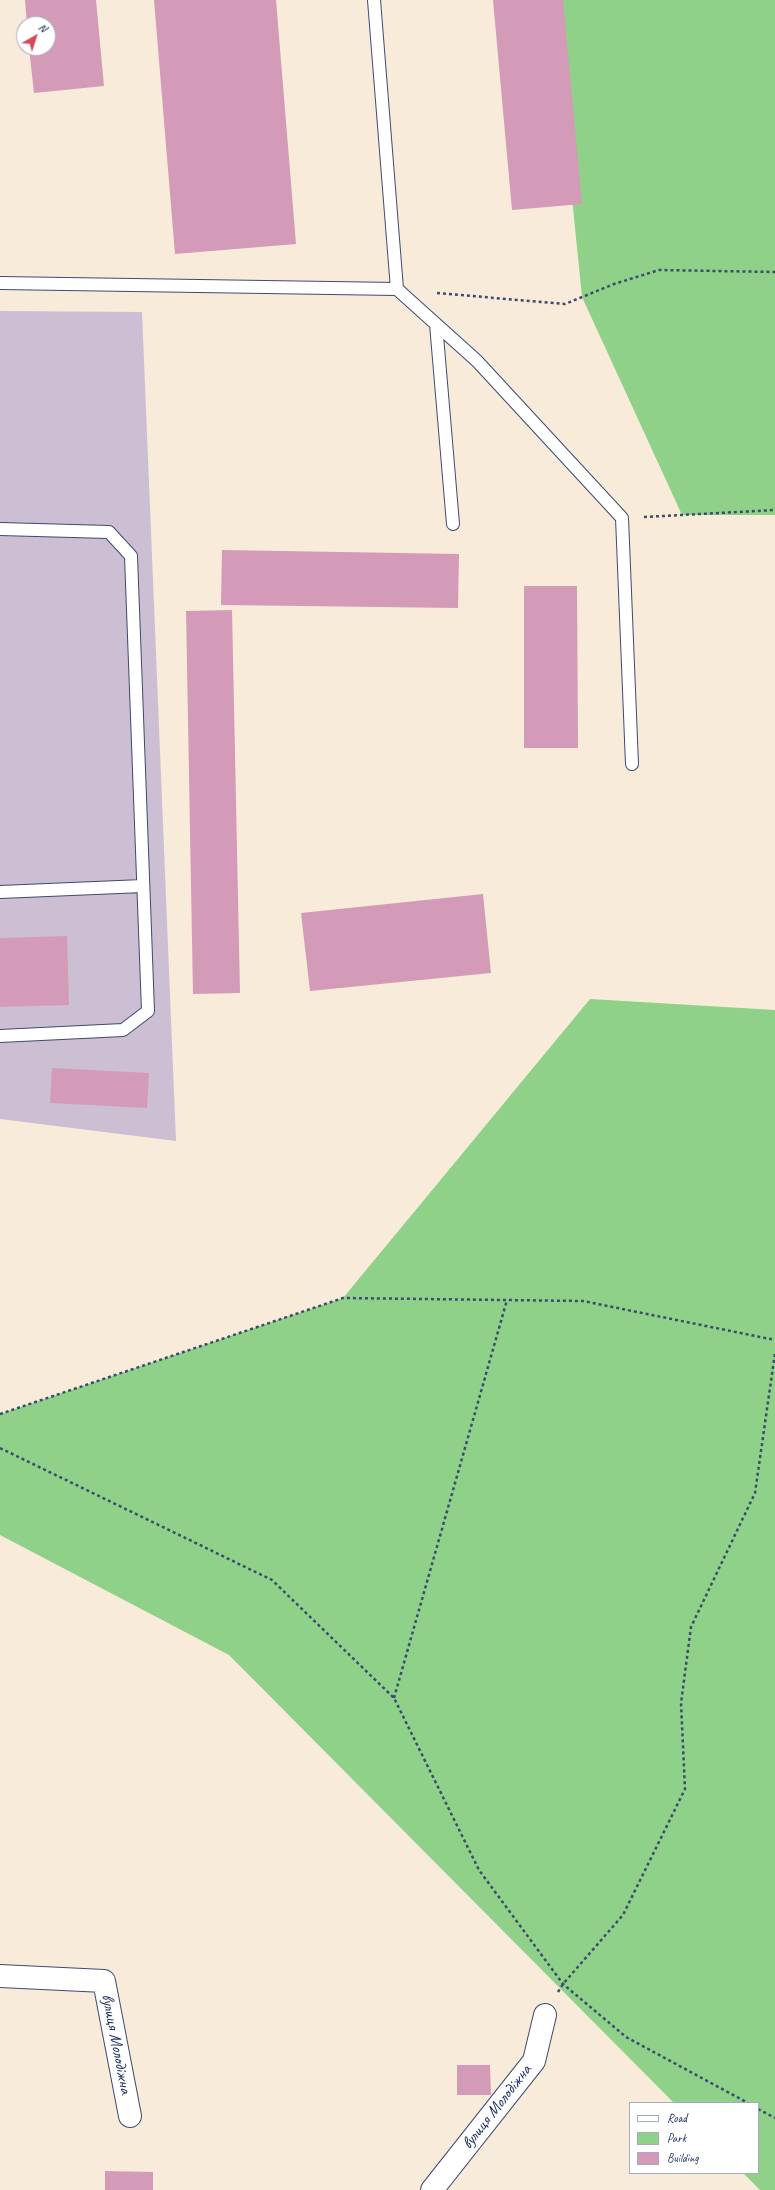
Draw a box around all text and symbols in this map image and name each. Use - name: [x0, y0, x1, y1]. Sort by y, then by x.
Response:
- north arrow: [16, 16, 56, 56]
- text: N: [36, 20, 50, 35]
- street label: вулиця Молодiжна: [96, 1992, 136, 2096]
- street label: вулиця Молодiжна: [458, 2061, 536, 2153]
- legend: [629, 2102, 759, 2174]
- text: Road: [667, 2110, 687, 2126]
- text: Park: [667, 2130, 686, 2146]
- text: Building: [667, 2150, 699, 2166]

